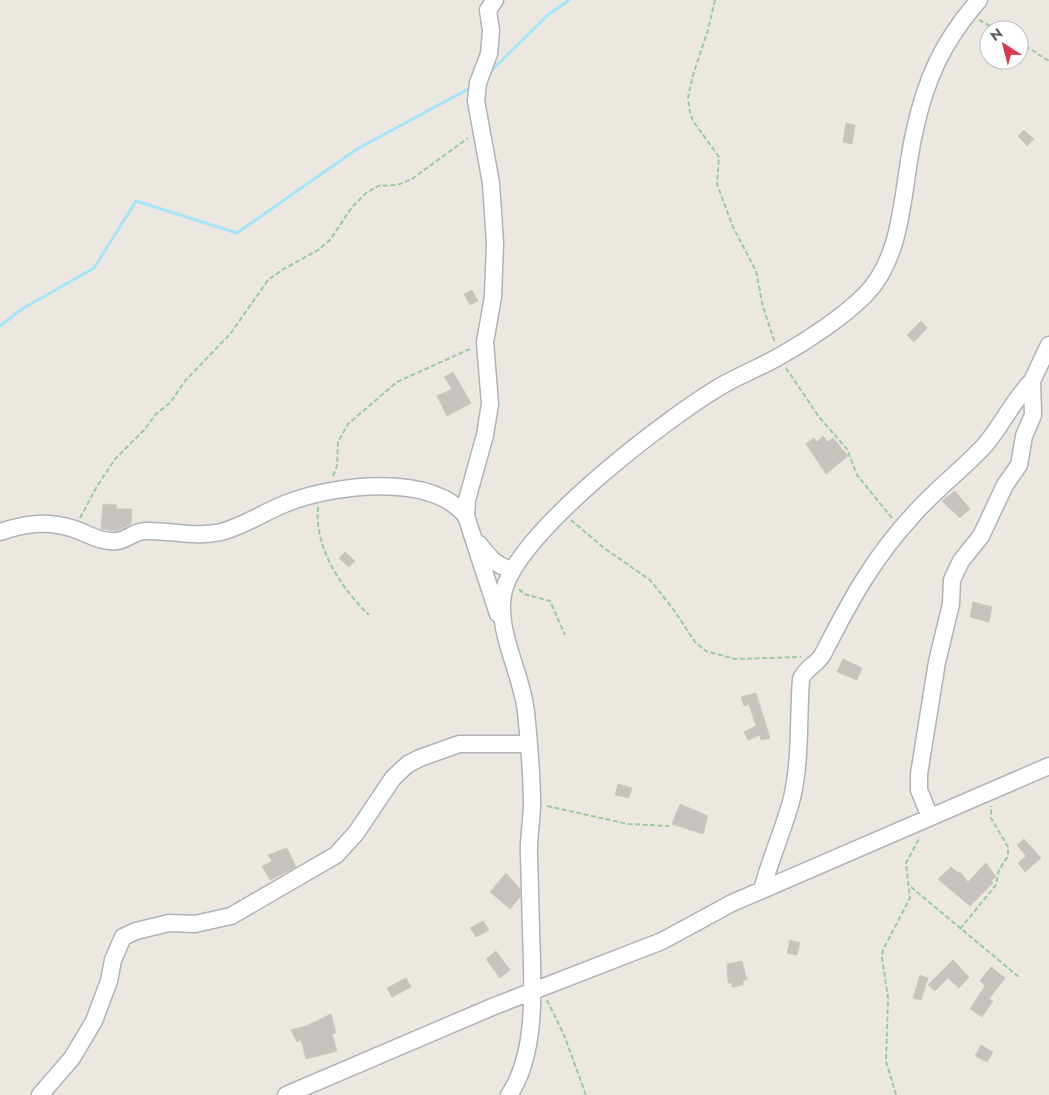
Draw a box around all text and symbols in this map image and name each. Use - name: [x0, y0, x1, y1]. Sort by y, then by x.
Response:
- north arrow: [979, 20, 1029, 70]
- text: N: [986, 23, 1007, 46]

